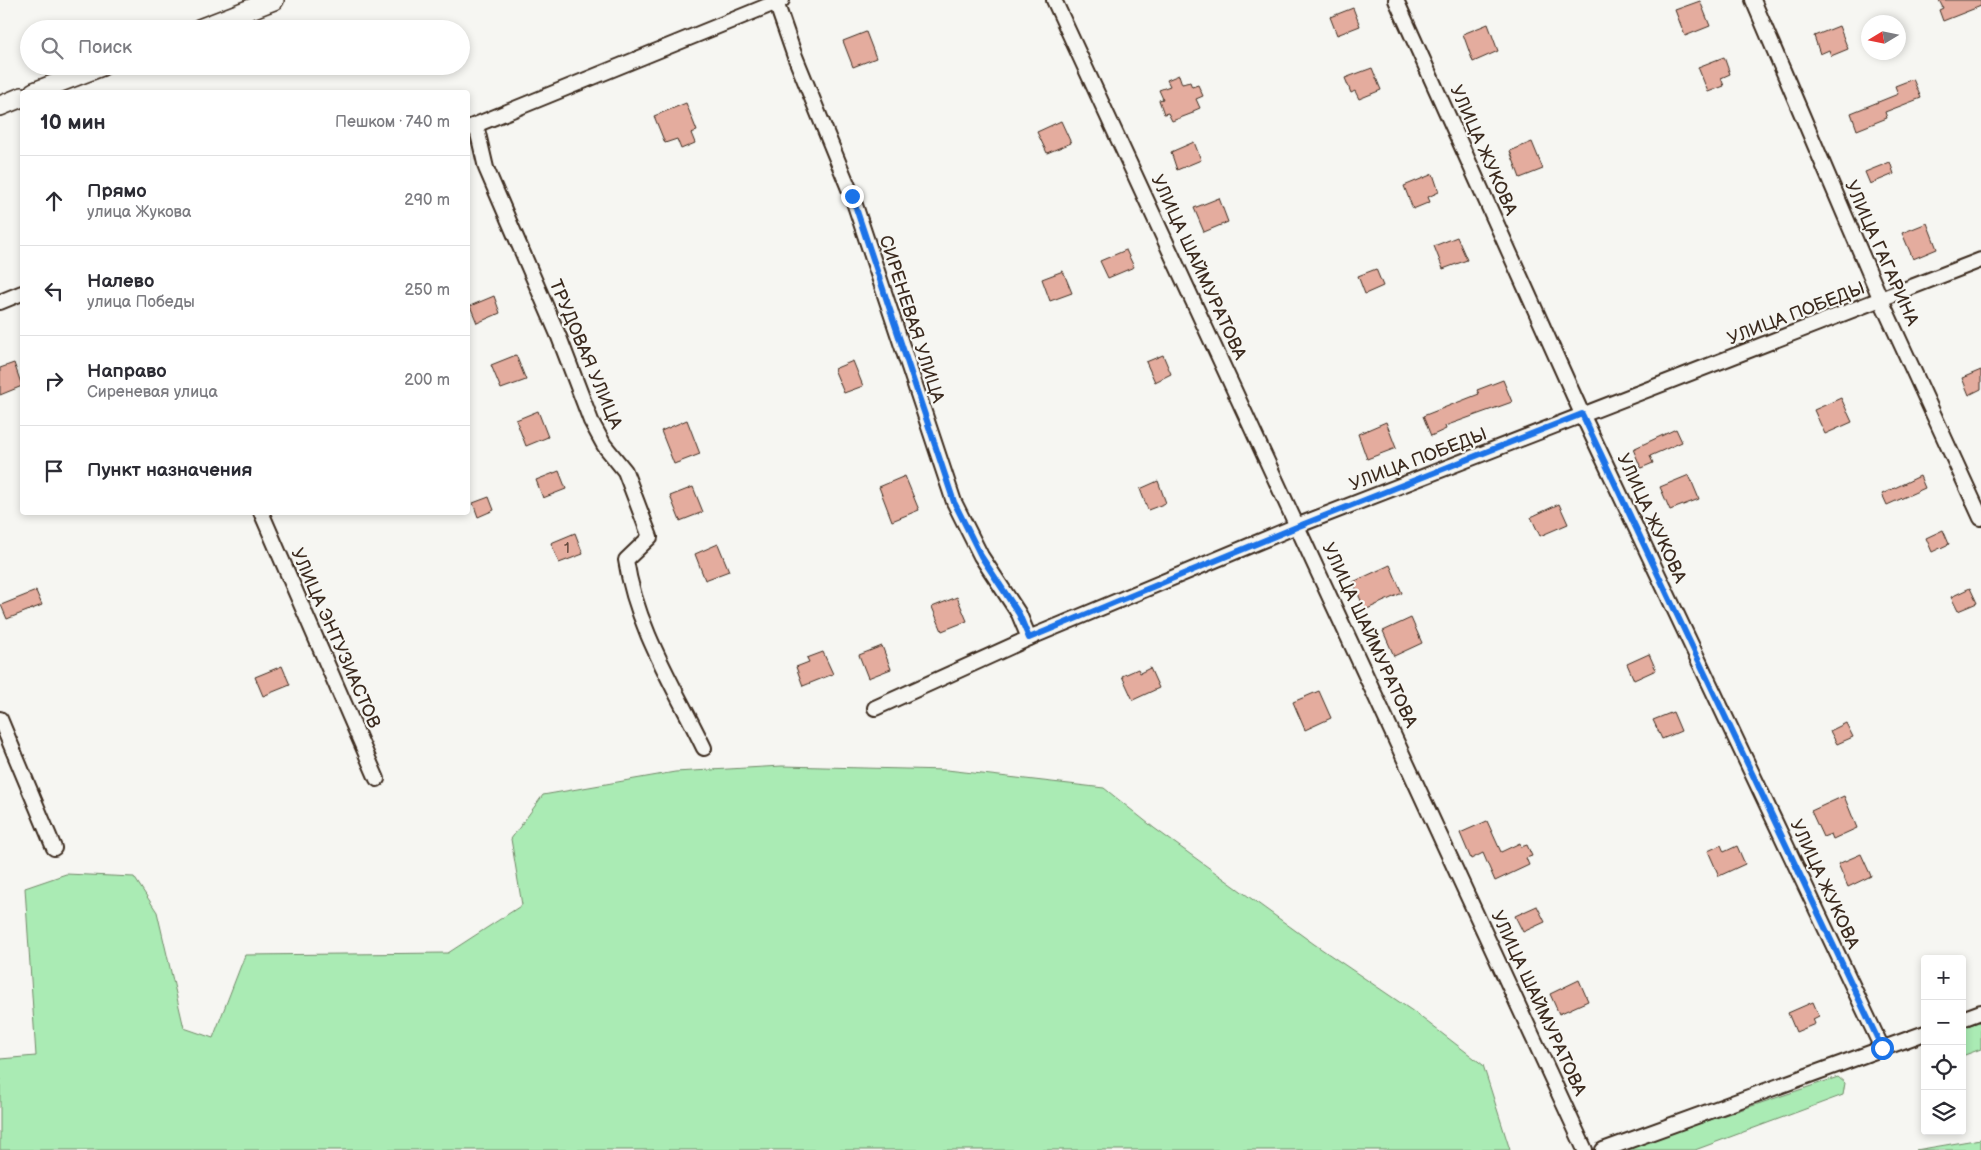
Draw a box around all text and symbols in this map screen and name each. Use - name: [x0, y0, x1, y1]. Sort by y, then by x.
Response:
- north arrow: [1861, 15, 1906, 60]
- search box: [20, 20, 470, 75]
- icon: search: [38, 34, 66, 62]
- text: Поиск: [78, 36, 132, 59]
- street label: УЛИЦА ЖУКОВА: [1445, 82, 1522, 219]
- text: 10 мин: [40, 110, 106, 135]
- text: Пешком · 740 m: [335, 113, 450, 132]
- street label: УЛИЦА ШАЙМУРАТОВА: [1146, 171, 1251, 363]
- street label: УЛИЦА ГАГАРИНА: [1840, 177, 1923, 329]
- text: Прямо: [87, 180, 147, 203]
- route end: [841, 185, 864, 208]
- icon: ahead: [40, 187, 68, 215]
- text: 290 m: [404, 191, 450, 210]
- text: улица Жукова: [87, 203, 191, 222]
- street label: СИРЕНЕВАЯ УЛИЦА: [875, 233, 949, 406]
- text: Налево: [87, 270, 154, 293]
- street label: ТРУДОВАЯ УЛИЦА: [545, 276, 627, 432]
- icon: left: [40, 277, 68, 305]
- street label: УЛИЦА ПОБЕДЫ: [1724, 278, 1868, 349]
- text: 250 m: [404, 281, 450, 300]
- text: улица Победы: [87, 293, 195, 312]
- text: Направо: [87, 360, 167, 383]
- icon: right: [40, 367, 68, 395]
- text: 200 m: [404, 371, 450, 390]
- text: Сиреневая улица: [87, 383, 218, 402]
- street label: УЛИЦА ПОБЕДЫ: [1346, 424, 1490, 495]
- street label: УЛИЦА ЖУКОВА: [1612, 450, 1691, 586]
- icon: arrive: [40, 457, 68, 485]
- text: Пункт назначения: [87, 459, 252, 482]
- house number: 1: [564, 539, 570, 558]
- street label: УЛИЦА ШАЙМУРАТОВА: [1317, 539, 1422, 731]
- street label: УЛИЦА ЭНТУЗИАСТОВ: [286, 545, 385, 731]
- street label: УЛИЦА ЖУКОВА: [1785, 816, 1864, 952]
- street label: УЛИЦА ШАЙМУРАТОВА: [1486, 907, 1591, 1099]
- map controls: [1921, 955, 1966, 1135]
- button: +: [1921, 955, 1966, 1000]
- button: −: [1921, 1000, 1966, 1045]
- route start: [1871, 1037, 1894, 1060]
- button: locate: [1921, 1045, 1966, 1090]
- button: layers: [1921, 1090, 1966, 1135]

